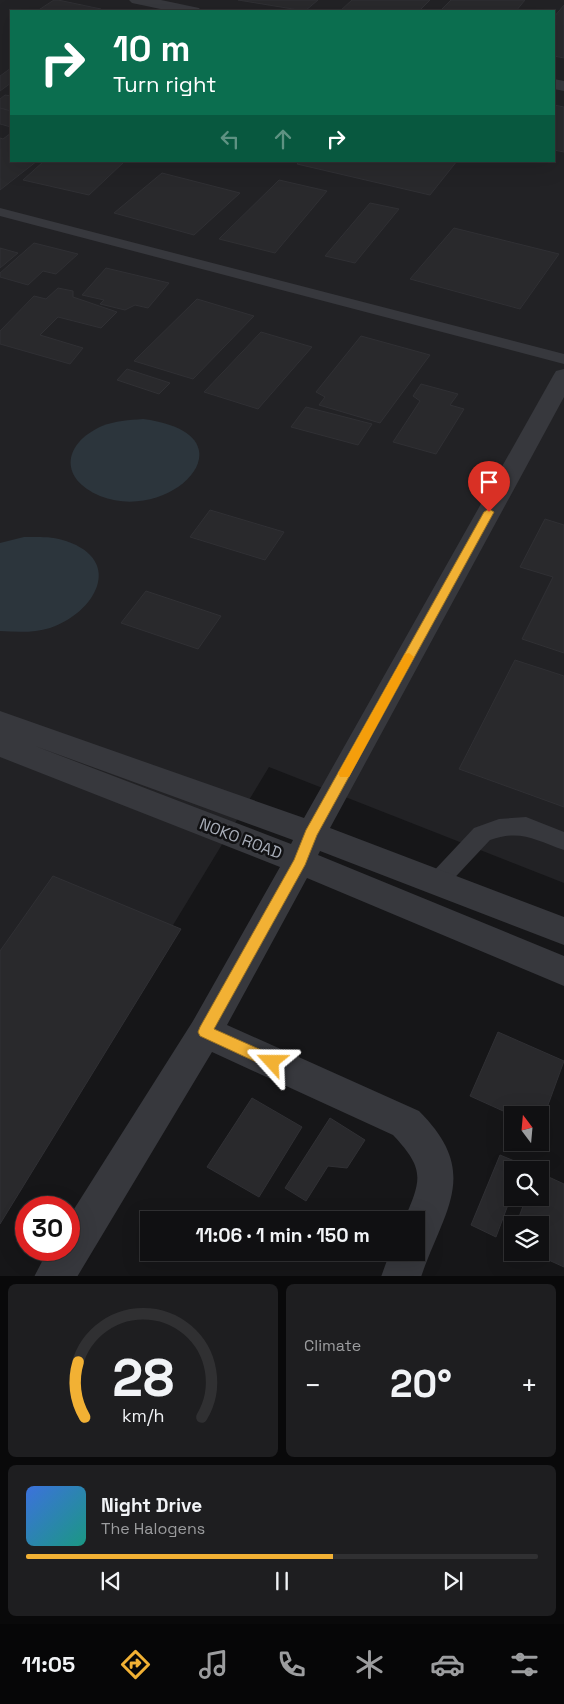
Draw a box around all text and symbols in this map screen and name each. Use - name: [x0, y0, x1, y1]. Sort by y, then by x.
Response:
- text: 10 m: [113, 27, 190, 71]
- icon: right: [30, 30, 95, 95]
- text: Turn right: [113, 70, 216, 98]
- icon: left: [216, 125, 244, 153]
- icon: ahead: [269, 125, 297, 153]
- icon: right: [322, 125, 350, 153]
- pin: [468, 461, 510, 512]
- icon: arrive: [475, 468, 503, 496]
- street label: NOKO ROAD: [197, 813, 285, 864]
- position arrow: [245, 1035, 297, 1087]
- north arrow: [504, 1106, 549, 1151]
- map controls: [504, 1106, 549, 1261]
- button: search: [504, 1161, 549, 1206]
- speed limit sign: 30: [15, 1196, 80, 1261]
- button: layers: [504, 1216, 549, 1261]
- text: 11:06 · 1 min · 150 m: [195, 1223, 370, 1248]
- text: Climate: [304, 1335, 361, 1356]
- text: 28: [112, 1345, 174, 1411]
- text: 20°: [390, 1360, 452, 1408]
- text: −: [304, 1367, 321, 1403]
- text: +: [521, 1367, 538, 1403]
- text: km/h: [122, 1404, 164, 1427]
- text: Night Drive: [101, 1493, 202, 1518]
- text: The Halogens: [101, 1518, 205, 1539]
- icon: previous: [97, 1567, 125, 1595]
- icon: pause: [268, 1567, 296, 1595]
- icon: next: [439, 1567, 467, 1595]
- icon: directions: [118, 1647, 153, 1682]
- icon: music: [196, 1647, 231, 1682]
- icon: phone: [274, 1647, 309, 1682]
- icon: climate: [352, 1647, 387, 1682]
- icon: car: [430, 1647, 465, 1682]
- icon: filters: [507, 1647, 542, 1682]
- text: 11:05: [21, 1650, 75, 1678]

